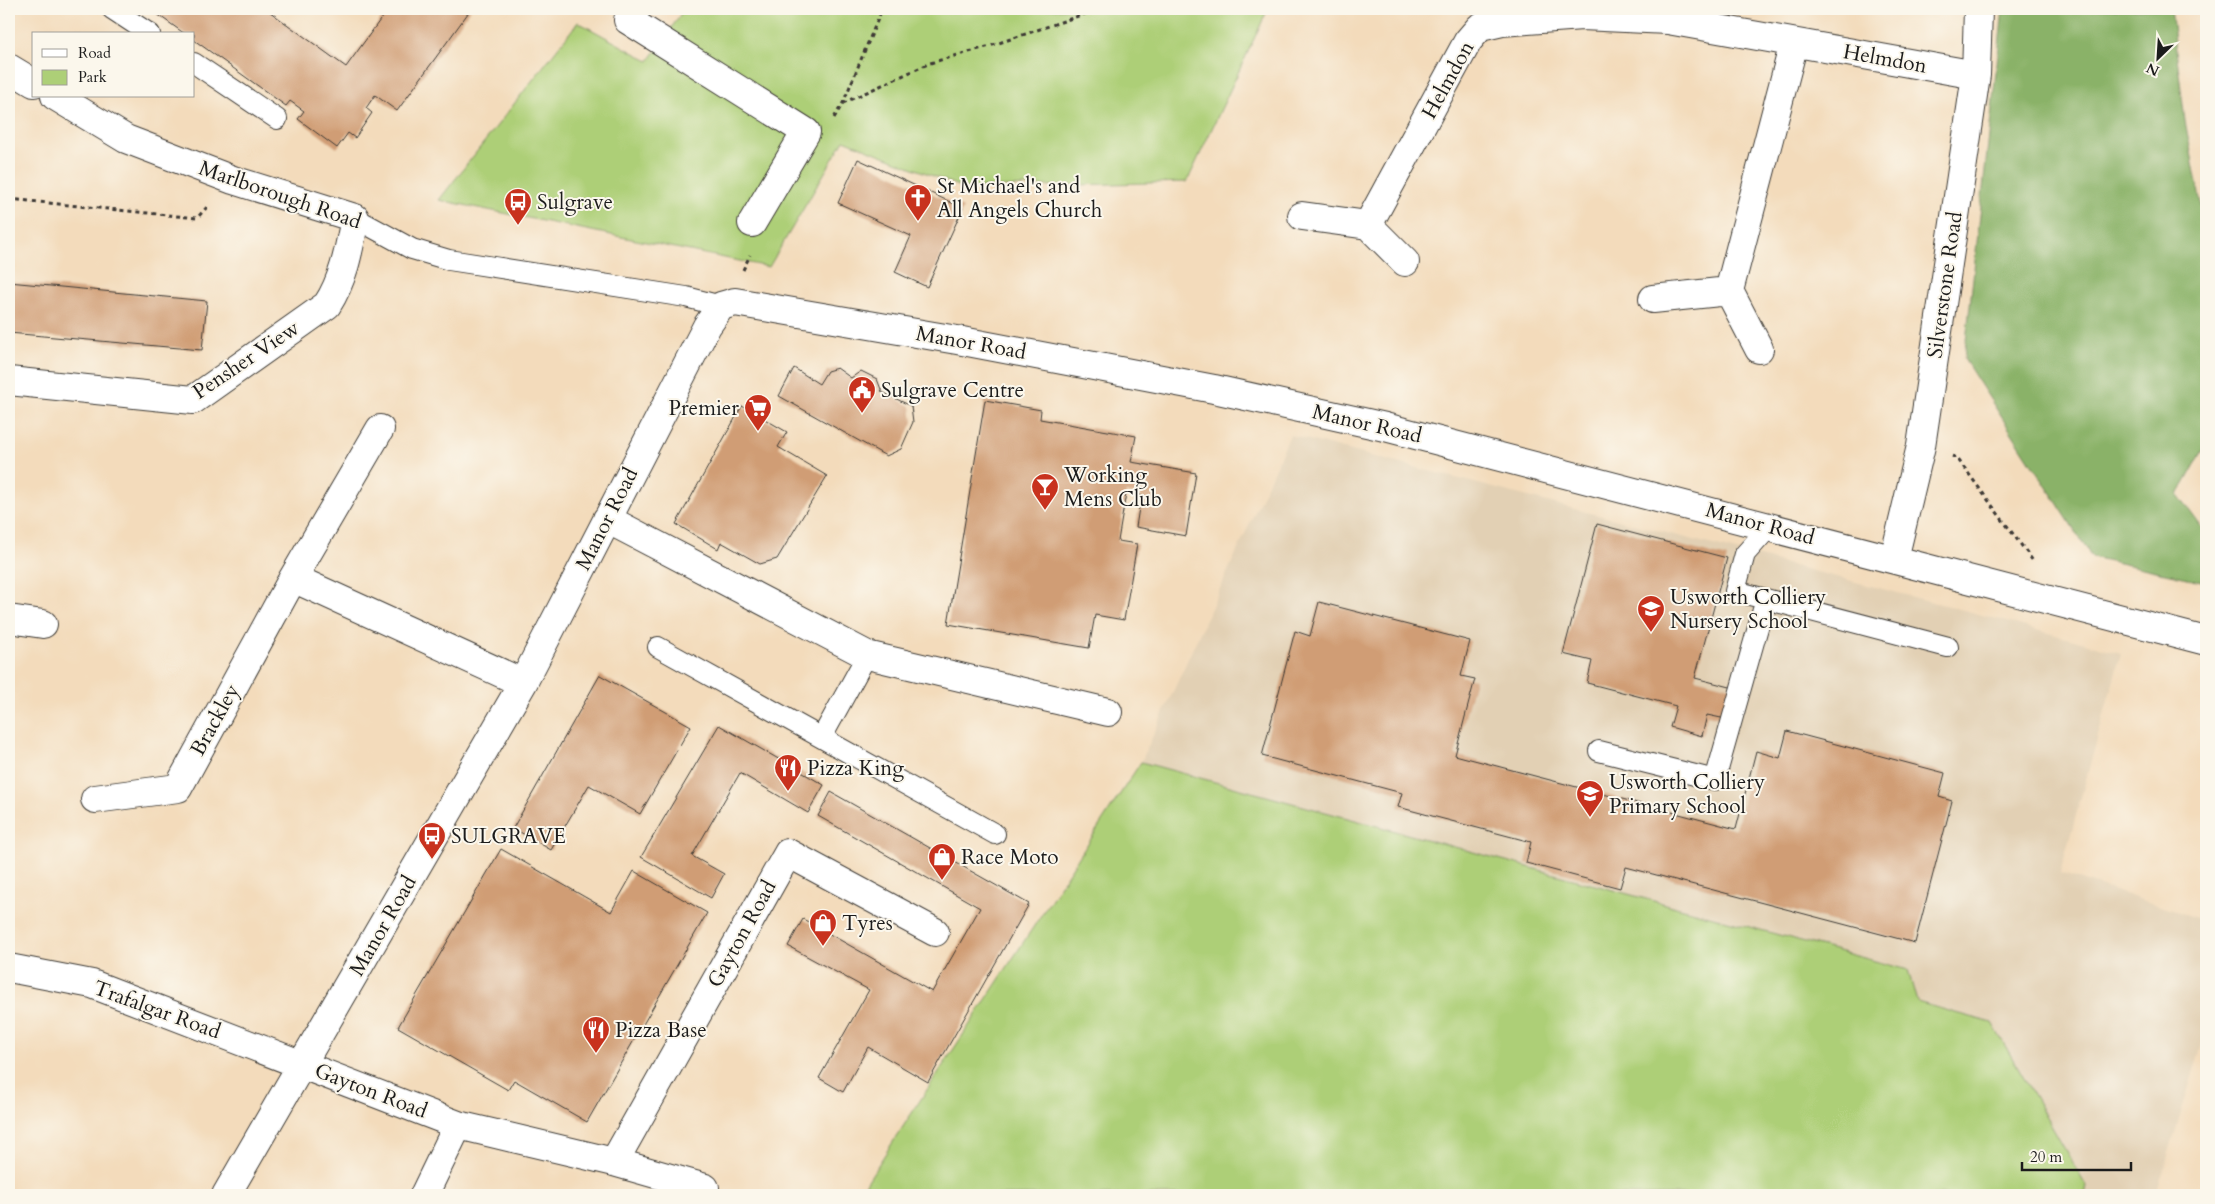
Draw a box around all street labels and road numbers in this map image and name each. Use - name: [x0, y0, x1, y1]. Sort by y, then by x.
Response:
- street label: Helmdon: [1415, 36, 1481, 124]
- street label: Helmdon: [1841, 37, 1929, 81]
- street label: Marlborough Road: [195, 154, 365, 236]
- street label: Silverstone Road: [1920, 210, 1970, 360]
- street label: Pensher View: [187, 314, 305, 406]
- street label: Manor Road: [914, 319, 1028, 367]
- street label: Manor Road: [1309, 397, 1425, 451]
- street label: Manor Road: [569, 463, 645, 575]
- street label: Manor Road: [1702, 496, 1818, 552]
- street label: Brackley: [183, 679, 247, 761]
- street label: Manor Road: [343, 870, 423, 982]
- street label: Gayton Road: [701, 875, 783, 993]
- street label: Trafalgar Road: [89, 974, 225, 1046]
- street label: Gayton Road: [310, 1056, 432, 1126]

